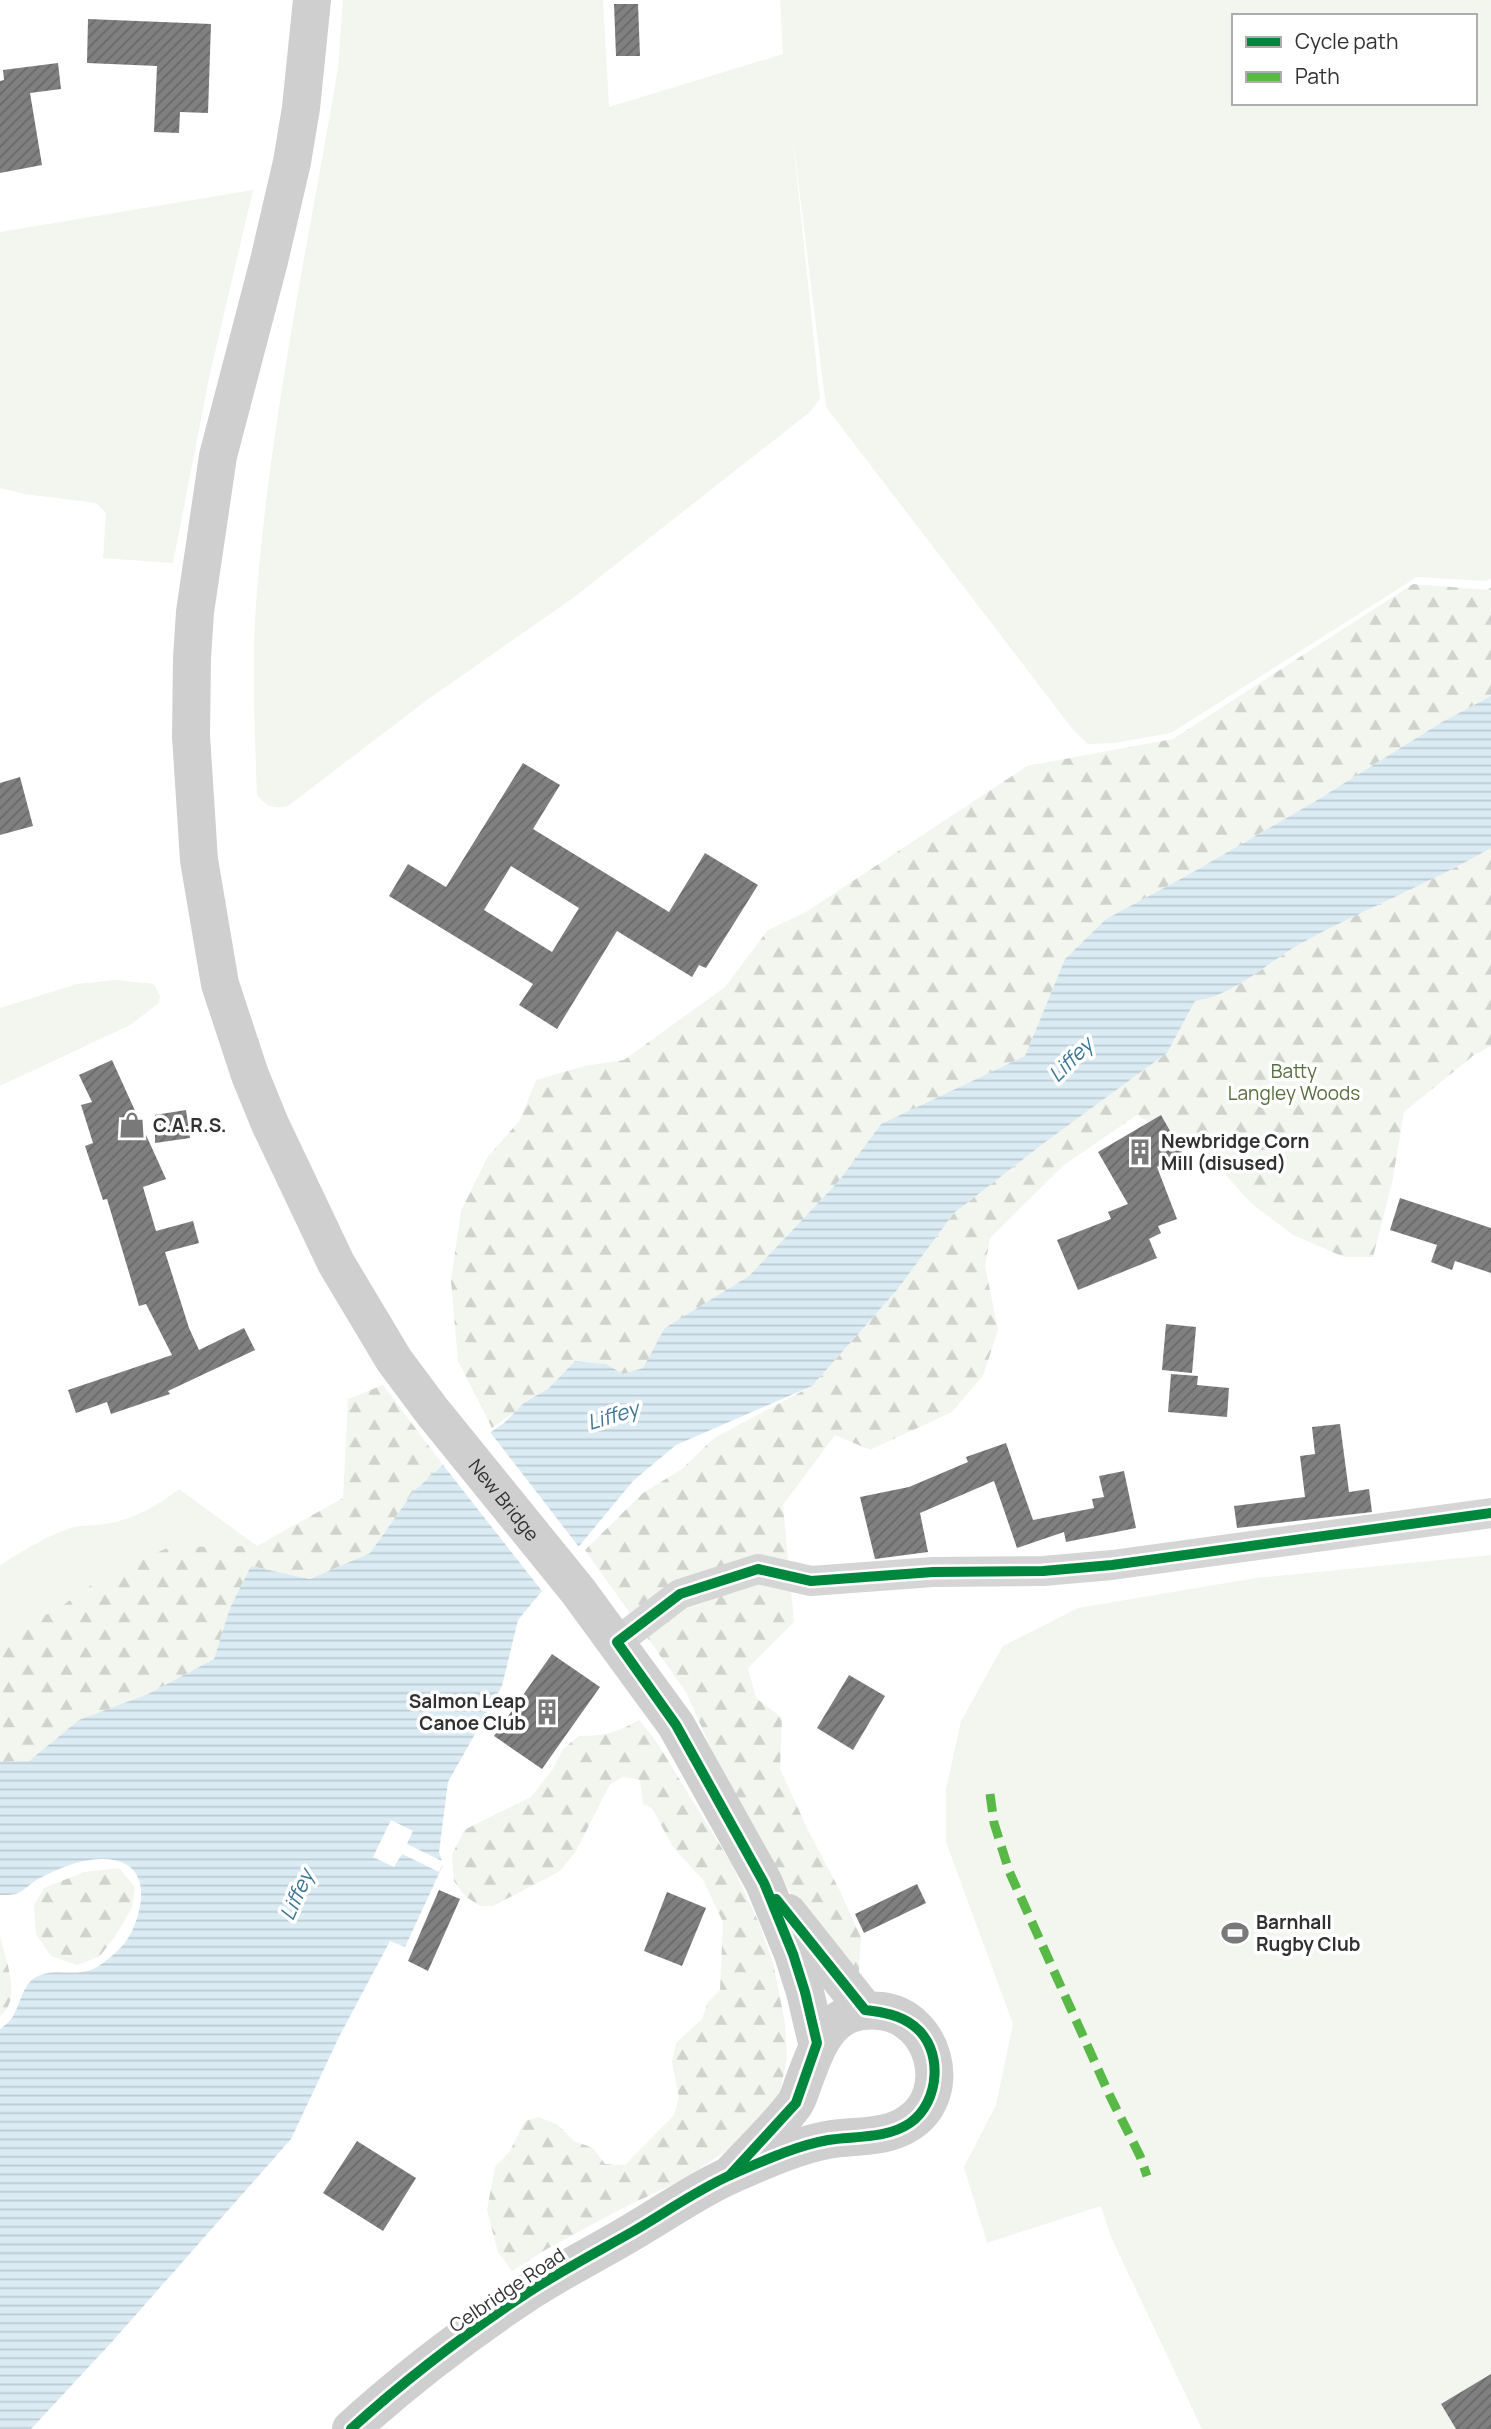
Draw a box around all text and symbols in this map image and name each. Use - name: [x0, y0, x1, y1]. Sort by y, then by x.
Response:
- legend: [1232, 14, 1477, 105]
- text: Cycle path: [1295, 27, 1398, 55]
- text: Path: [1295, 62, 1340, 90]
- water label: Liffey: [1042, 1029, 1101, 1088]
- park label: Batty Langley Woods: [1228, 1058, 1360, 1106]
- shop icon: C.A.R.S.: [117, 1110, 147, 1140]
- place label: C.A.R.S.: [153, 1112, 226, 1138]
- place label: Newbridge Corn Mill (disused): [1161, 1128, 1309, 1176]
- building icon: Newbridge Corn Mill (disused): [1125, 1137, 1155, 1167]
- water label: Liffey: [584, 1393, 645, 1436]
- street label: New Bridge: [463, 1453, 545, 1546]
- place label: Salmon Leap Canoe Club: [409, 1688, 526, 1736]
- building icon: Salmon Leap Canoe Club: [532, 1697, 562, 1727]
- water label: Liffey: [273, 1862, 321, 1924]
- place label: Barnhall Rugby Club: [1256, 1909, 1361, 1957]
- sports icon: Barnhall Rugby Club: [1220, 1918, 1250, 1948]
- street label: Celbridge Road: [444, 2242, 570, 2338]

